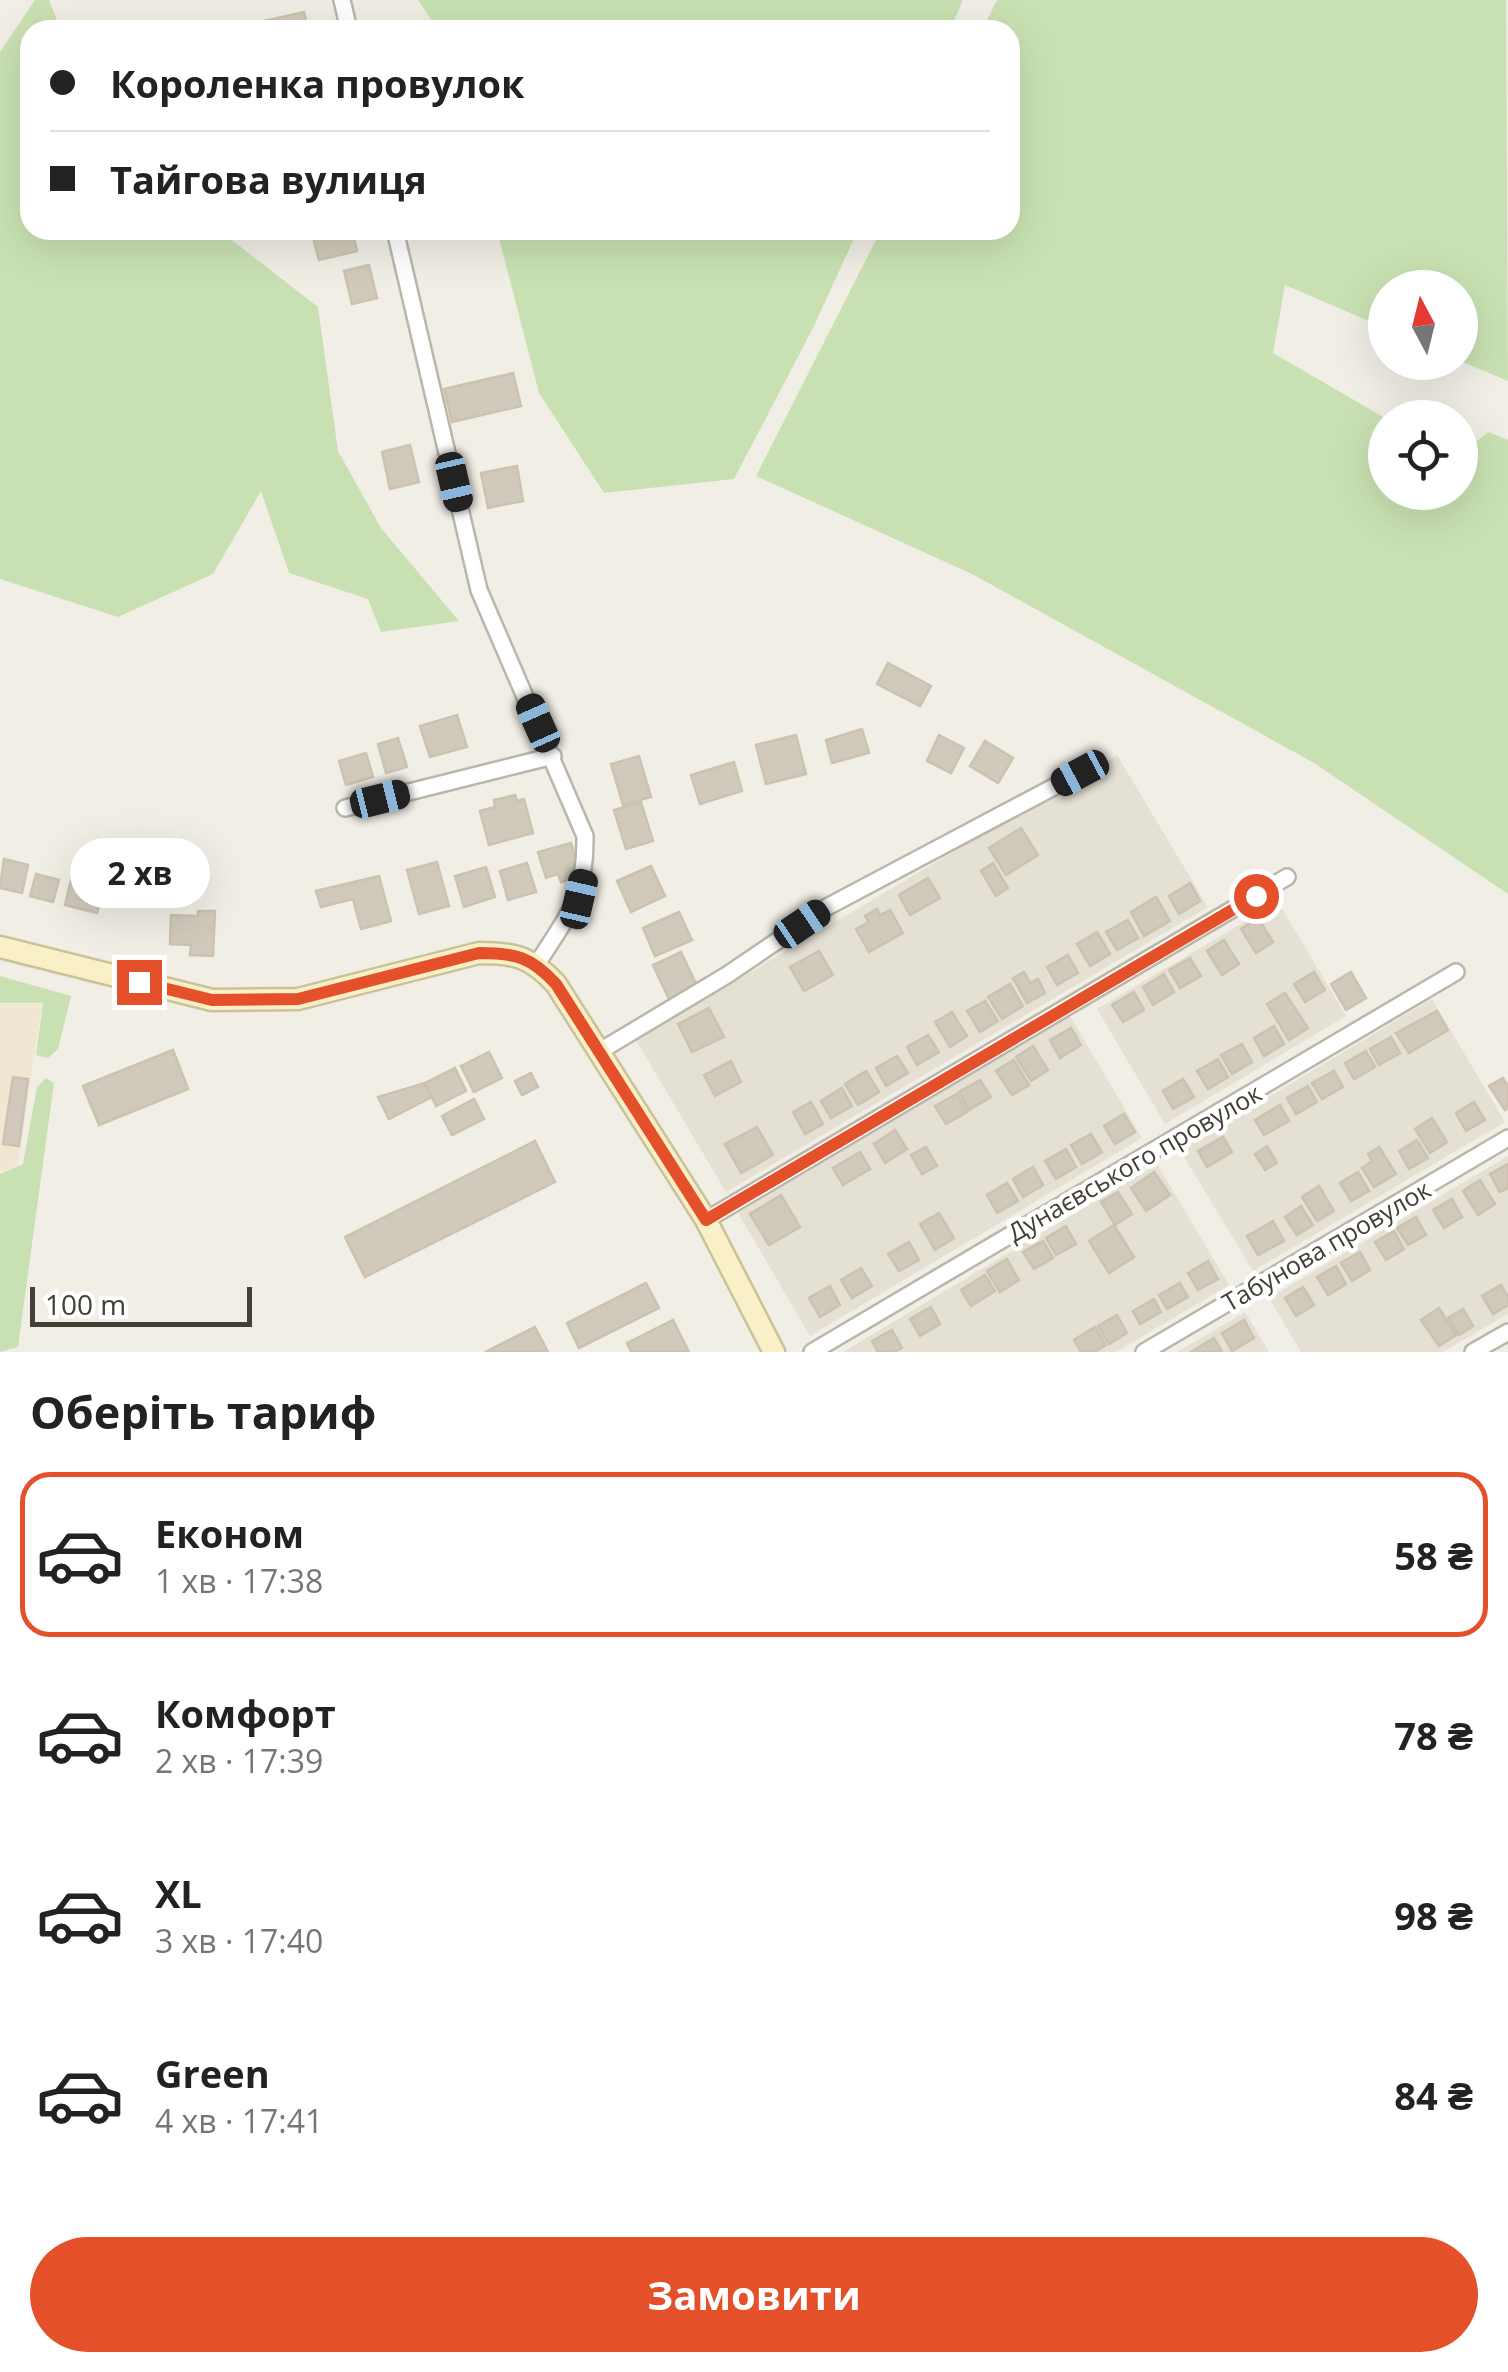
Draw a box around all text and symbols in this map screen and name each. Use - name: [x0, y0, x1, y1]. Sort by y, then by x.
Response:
- text: Короленка провулок: [110, 57, 525, 109]
- text: Тайгова вулиця: [110, 153, 427, 205]
- north arrow: [1368, 270, 1478, 380]
- map controls: [1368, 270, 1478, 510]
- button: locate: [1368, 400, 1478, 510]
- car: [433, 449, 475, 515]
- car: [512, 689, 564, 757]
- car: [1046, 746, 1114, 800]
- car: [347, 777, 413, 821]
- callout: 2 хв: [69, 837, 209, 907]
- text: 2 хв: [107, 851, 173, 894]
- car: [558, 866, 600, 932]
- route start: [1234, 874, 1279, 919]
- car: [769, 895, 835, 953]
- route end: [117, 960, 162, 1005]
- street label: Дунаєвського провулок: [1001, 1075, 1267, 1249]
- street label: Табунова провулок: [1215, 1171, 1437, 1319]
- scale bar: [30, 1282, 252, 1326]
- text: 100 m: [45, 1285, 126, 1323]
- text: Оберіть тариф: [30, 1381, 376, 1442]
- text: Економ: [155, 1507, 304, 1559]
- icon: car: [35, 1510, 125, 1600]
- text: 58 ₴: [1394, 1529, 1473, 1581]
- text: 1 хв · 17:38: [155, 1559, 323, 1602]
- text: Комфорт: [155, 1687, 336, 1739]
- icon: car: [35, 1690, 125, 1780]
- text: 78 ₴: [1394, 1709, 1473, 1761]
- text: 2 хв · 17:39: [155, 1739, 323, 1782]
- text: XL: [155, 1867, 202, 1919]
- icon: car: [35, 1870, 125, 1960]
- text: 98 ₴: [1394, 1889, 1473, 1941]
- text: 3 хв · 17:40: [155, 1919, 323, 1962]
- text: Green: [155, 2047, 270, 2099]
- icon: car: [35, 2050, 125, 2140]
- text: 84 ₴: [1394, 2069, 1473, 2121]
- text: 4 хв · 17:41: [155, 2099, 323, 2142]
- button: Замовити: [30, 2237, 1478, 2352]

